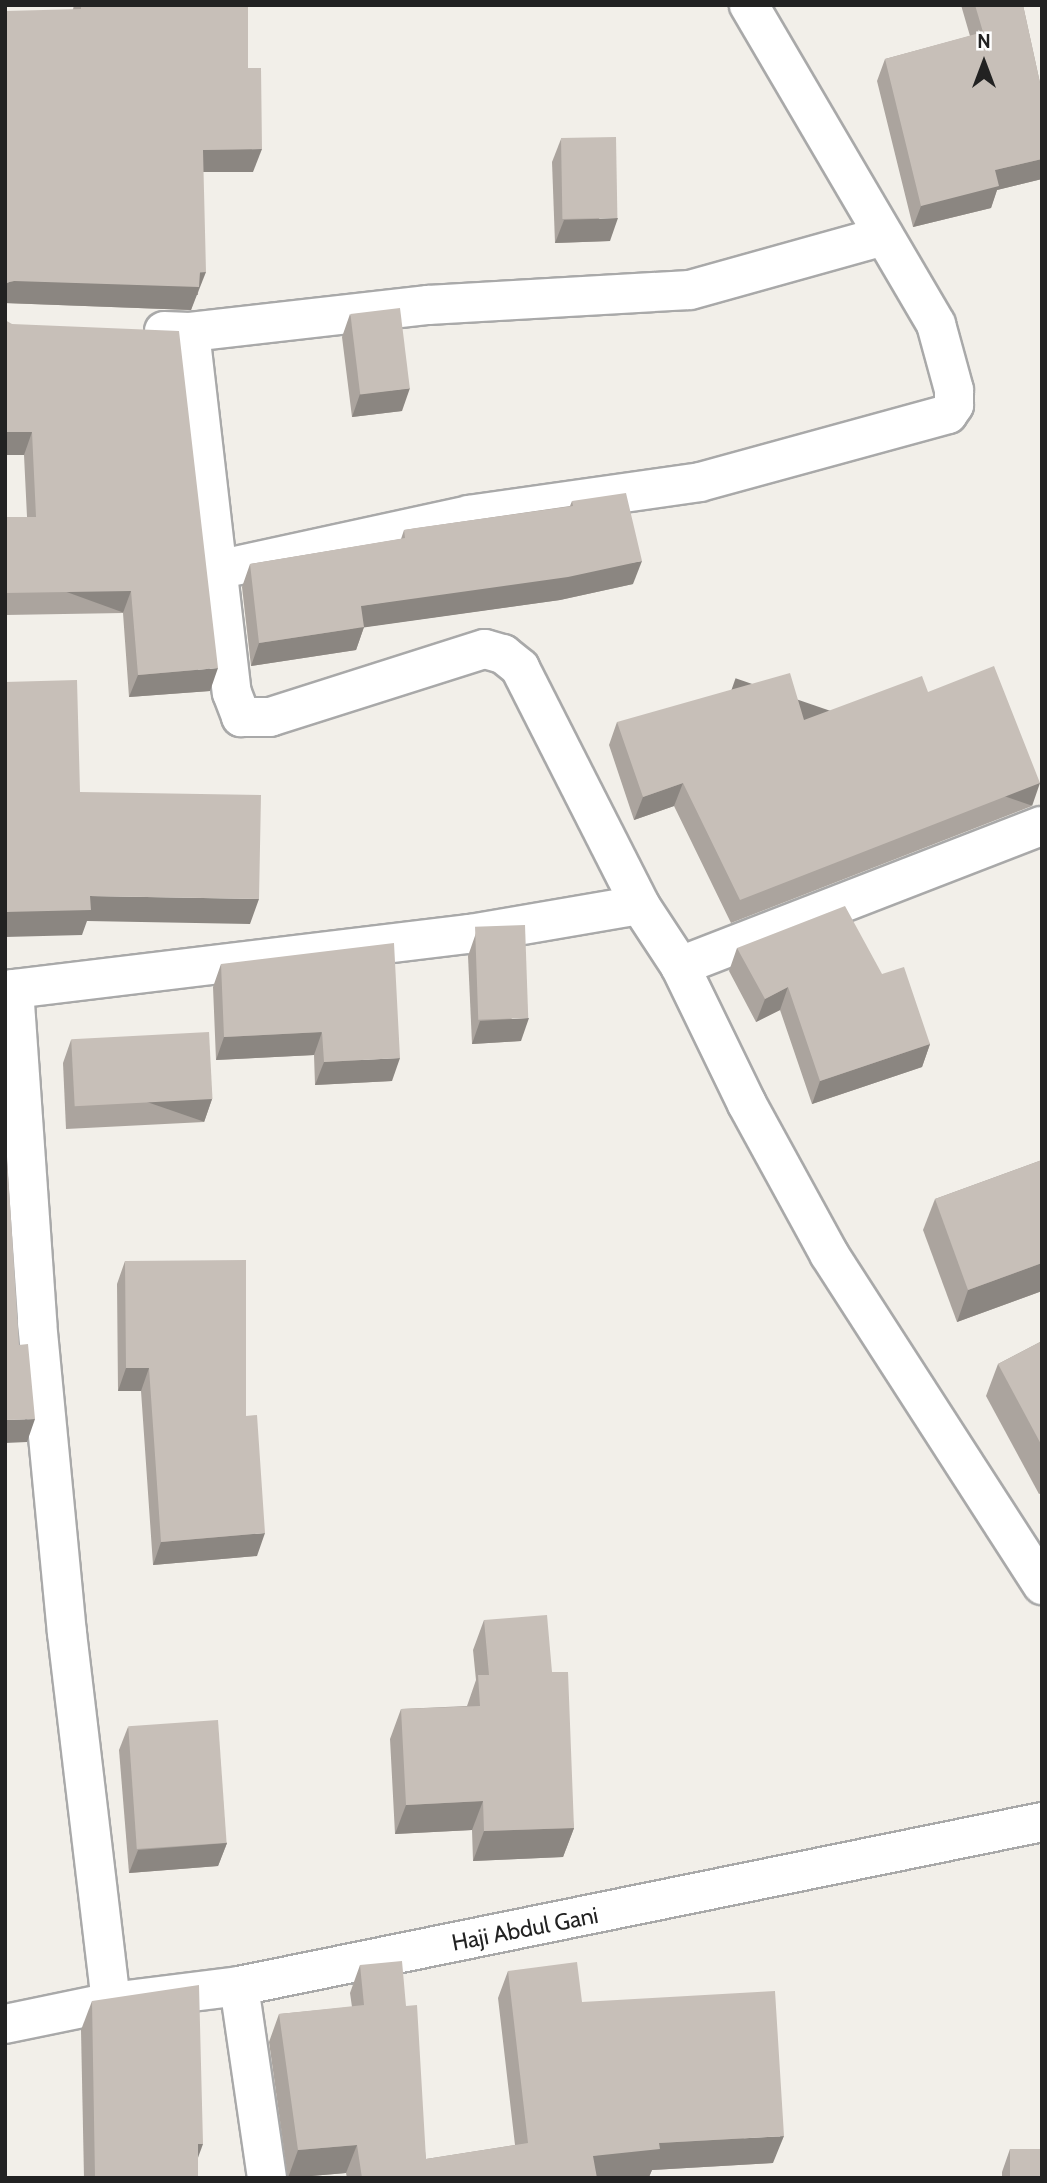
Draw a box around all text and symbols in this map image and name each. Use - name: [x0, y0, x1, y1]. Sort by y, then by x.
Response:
- north arrow: [949, 28, 1019, 98]
- text: N: [977, 30, 991, 53]
- street label: Haji Abdul Gani: [449, 1901, 601, 1957]

